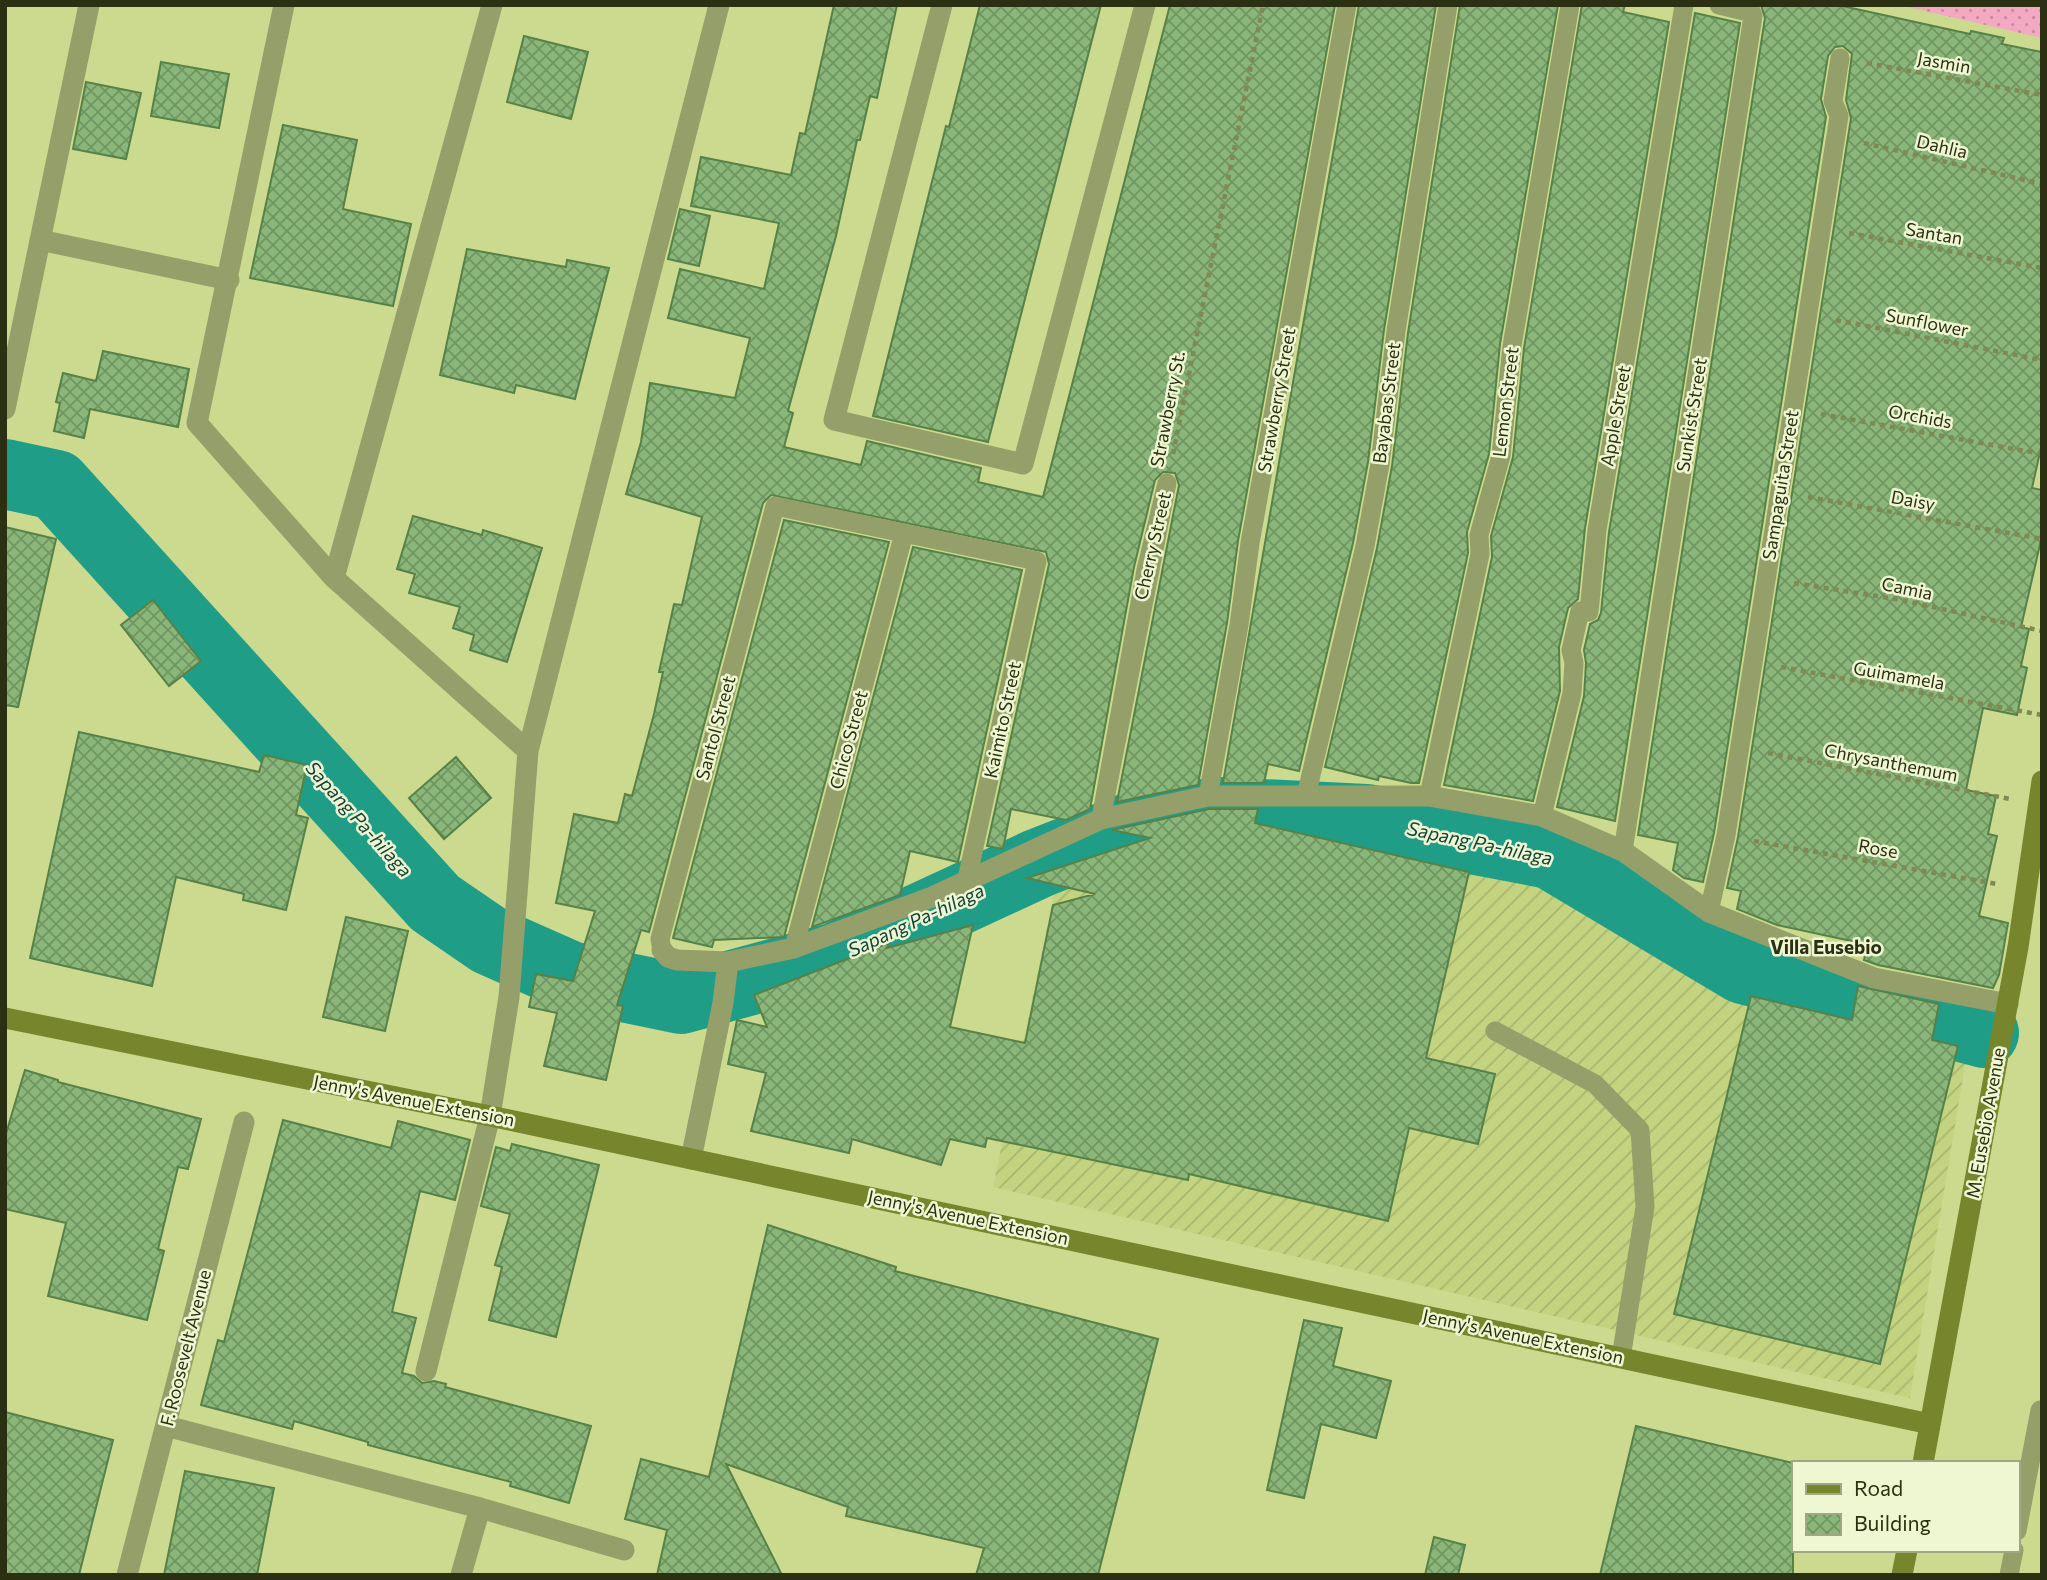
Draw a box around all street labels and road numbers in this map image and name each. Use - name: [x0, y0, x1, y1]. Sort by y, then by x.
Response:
- street label: Jasmin: [1916, 47, 1972, 77]
- street label: Dahlia: [1915, 130, 1970, 163]
- street label: Santan: [1904, 217, 1964, 249]
- street label: Sunflower: [1884, 303, 1970, 341]
- street label: Strawberry Street: [1252, 326, 1300, 474]
- street label: Bayabas Street: [1368, 341, 1404, 465]
- street label: Lemon Street: [1487, 345, 1523, 458]
- street label: Strawberry St.: [1145, 349, 1189, 469]
- street label: Sunkist Street: [1671, 356, 1711, 473]
- street label: Apple Street: [1595, 364, 1635, 468]
- street label: Orchids: [1887, 400, 1954, 432]
- street label: Sampaguita Street: [1757, 408, 1803, 561]
- street label: Daisy: [1889, 485, 1937, 515]
- street label: Cherry Street: [1129, 490, 1175, 602]
- street label: Camia: [1880, 572, 1935, 604]
- street label: Guimamela: [1852, 656, 1946, 694]
- street label: Kaimito Street: [979, 659, 1025, 780]
- street label: Santol Street: [691, 673, 740, 782]
- street label: Chico Street: [824, 688, 872, 791]
- street label: Chrysanthemum: [1823, 738, 1960, 786]
- street label: Rose: [1857, 834, 1900, 862]
- street label: M. Eusebio Avenue: [1961, 1046, 2009, 1200]
- street label: Jenny's Avenue Extension: [312, 1070, 517, 1130]
- street label: Jenny's Avenue Extension: [866, 1185, 1070, 1249]
- street label: F. Roosevelt Avenue: [155, 1267, 215, 1428]
- street label: Jenny's Avenue Extension: [1421, 1304, 1625, 1368]

